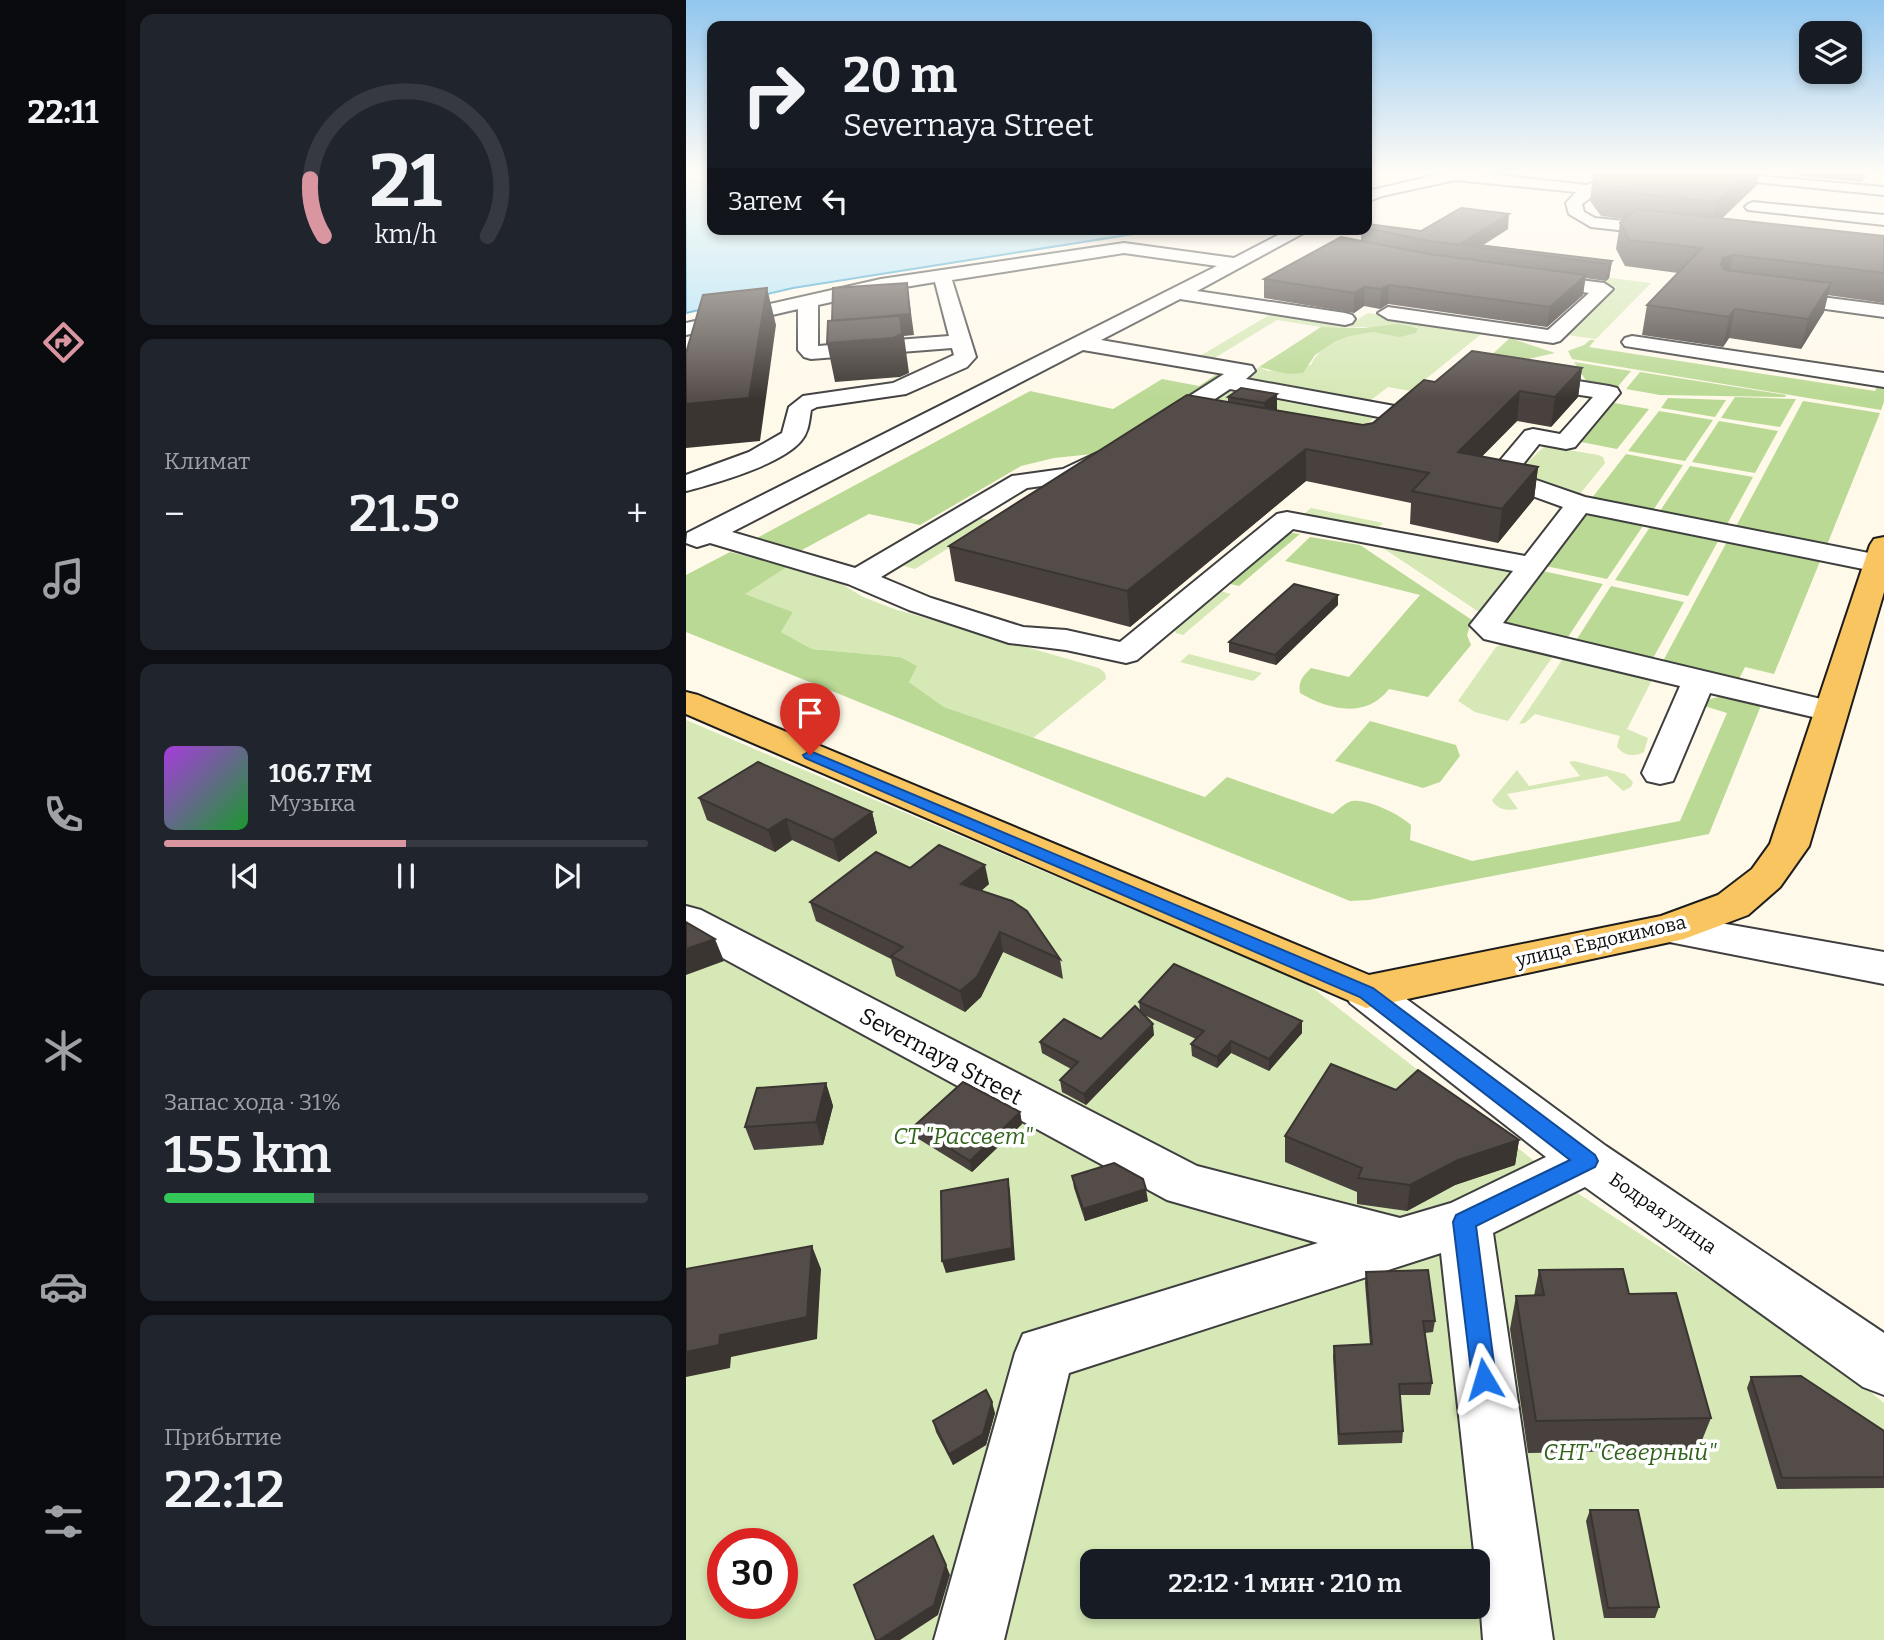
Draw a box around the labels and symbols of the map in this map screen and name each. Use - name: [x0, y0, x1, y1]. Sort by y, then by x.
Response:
- pin: [780, 683, 840, 755]
- street label: улица Евдокимова: [1513, 910, 1689, 972]
- street label: Severnaya Street: [855, 1001, 1027, 1111]
- park label: СТ "Рассвет": [893, 1122, 1033, 1150]
- street label: Бодрая улица: [1605, 1167, 1722, 1259]
- position arrow: [1447, 1342, 1521, 1416]
- park label: СНТ "Северный": [1543, 1438, 1717, 1466]
- speed limit sign: 30: [707, 1528, 798, 1619]

